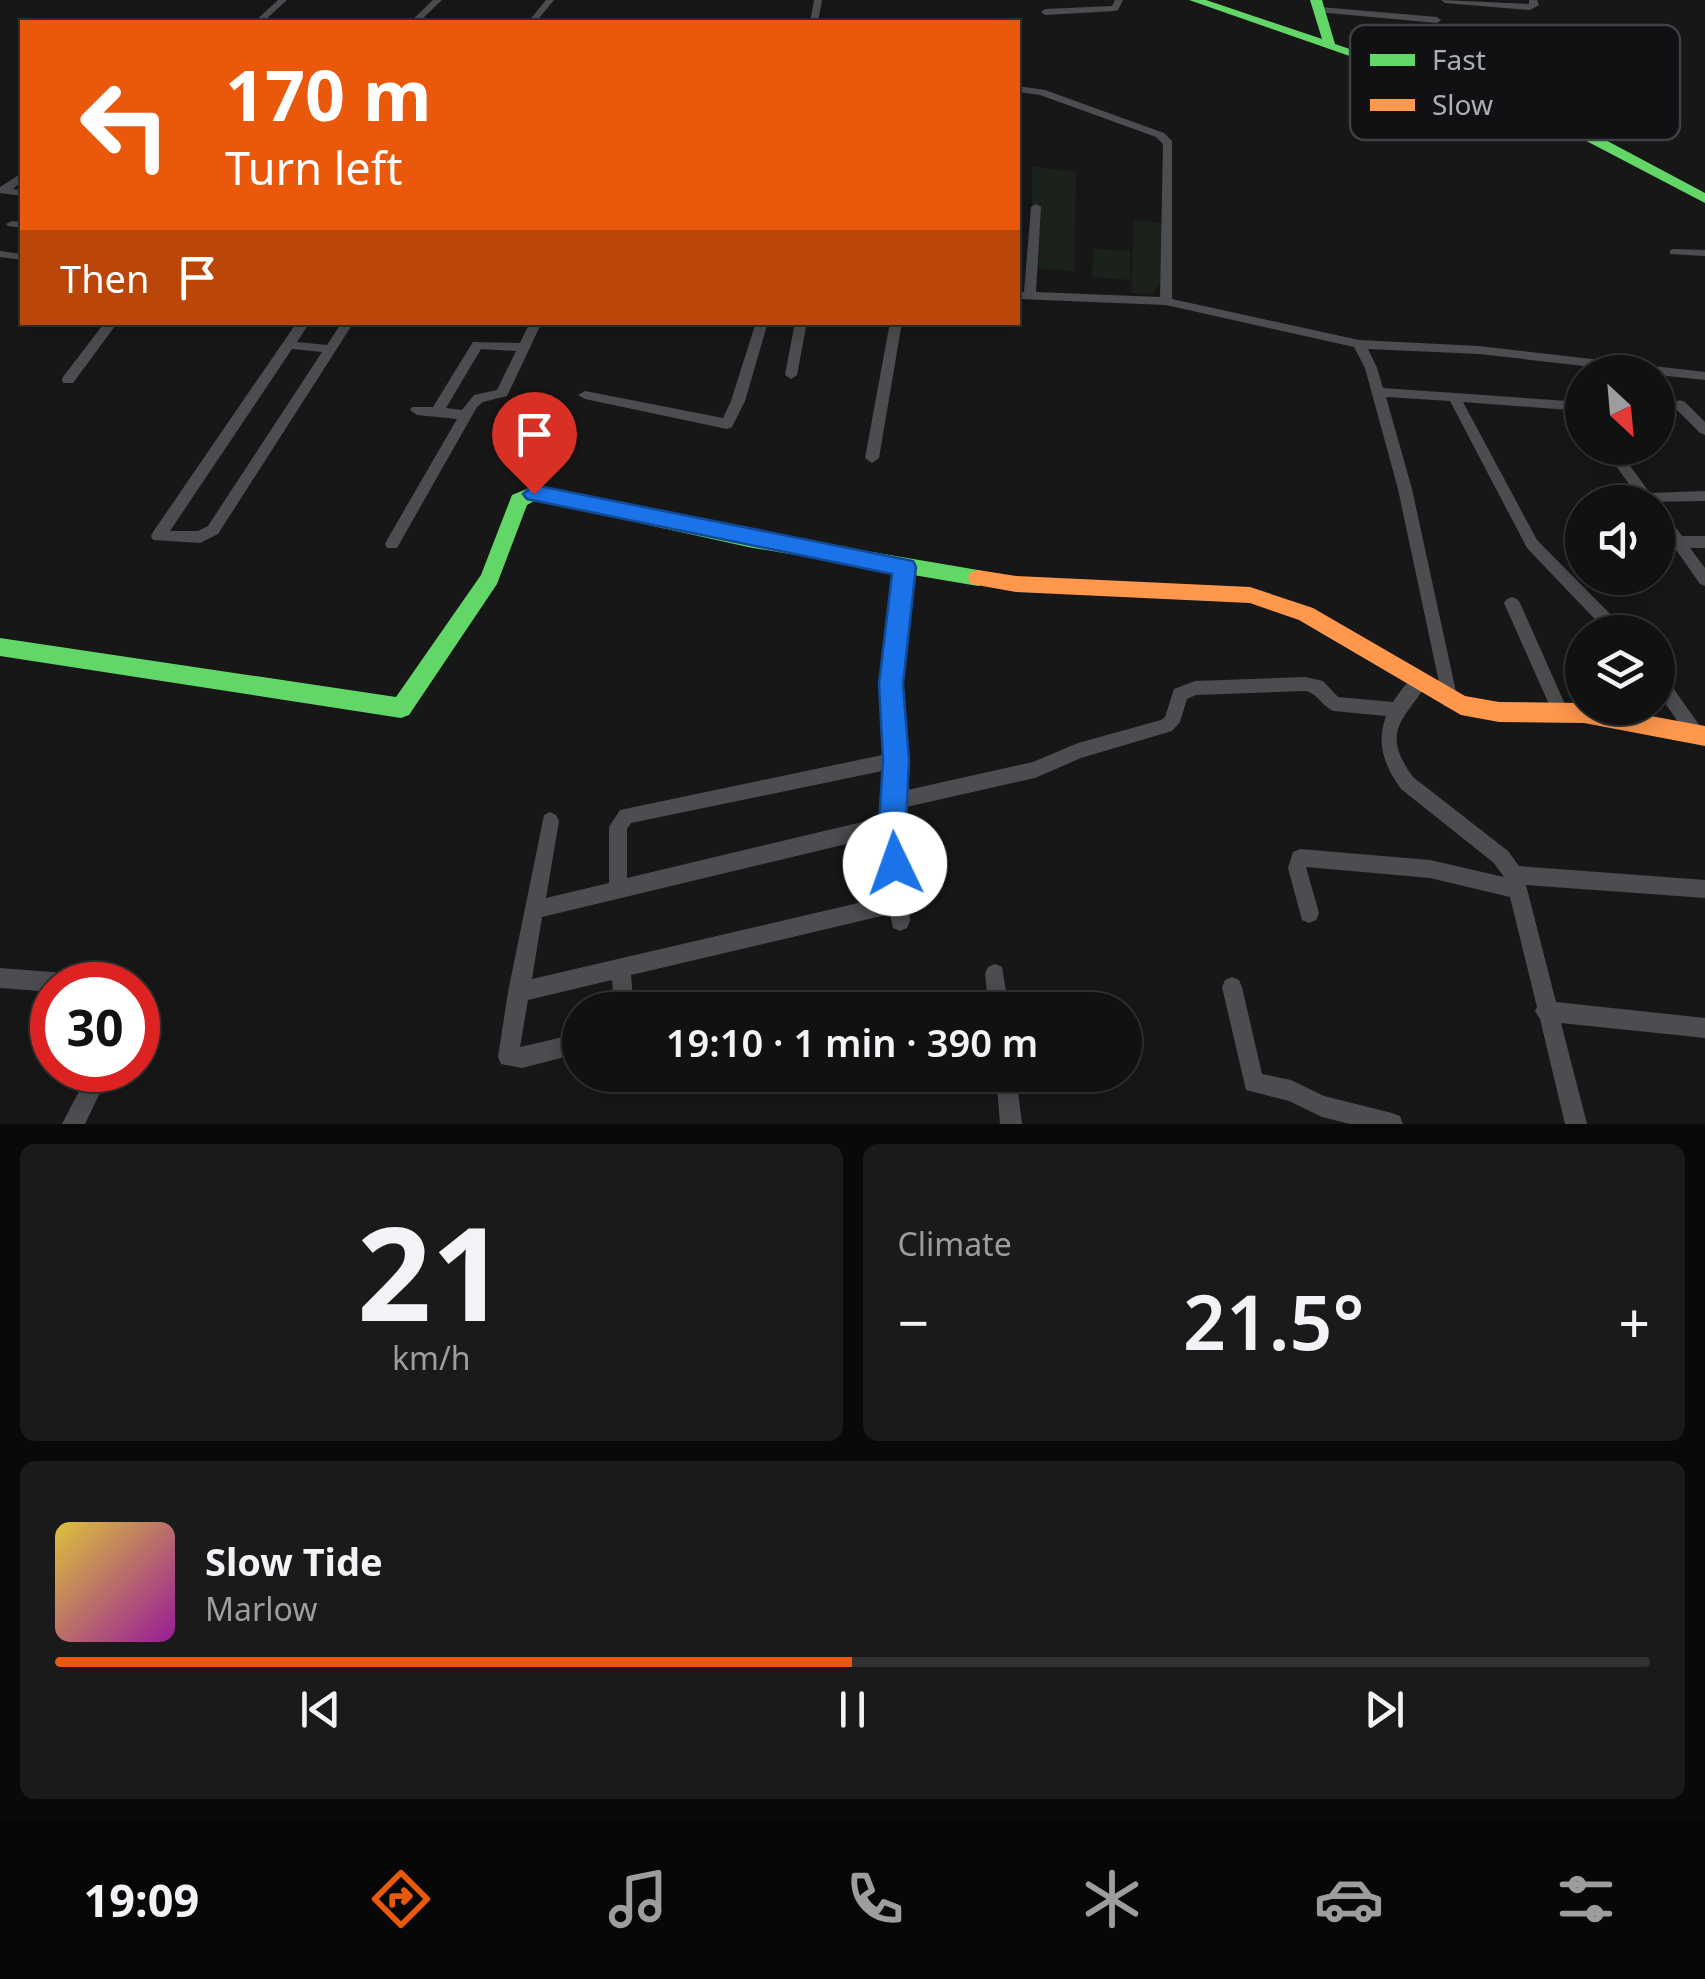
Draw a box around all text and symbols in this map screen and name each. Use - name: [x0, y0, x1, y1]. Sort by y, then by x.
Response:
- legend: [1350, 25, 1680, 140]
- text: Fast: [1432, 40, 1486, 78]
- text: 170 m: [225, 46, 432, 142]
- icon: left: [60, 60, 190, 190]
- text: Slow: [1432, 85, 1493, 123]
- text: Turn left: [225, 137, 402, 198]
- icon: arrive: [170, 250, 225, 305]
- text: Then: [60, 252, 150, 304]
- north arrow: [1565, 355, 1675, 465]
- map controls: [1565, 355, 1675, 725]
- pin: [492, 392, 577, 495]
- icon: arrive: [507, 407, 562, 462]
- button: sound: [1565, 485, 1675, 595]
- button: layers: [1565, 615, 1675, 725]
- position arrow: [843, 812, 947, 916]
- speed limit sign: 30: [30, 962, 160, 1092]
- text: 19:10 · 1 min · 390 m: [666, 1016, 1038, 1068]
- text: 21: [357, 1182, 506, 1359]
- text: Climate: [898, 1222, 1012, 1265]
- text: 21.5°: [1183, 1270, 1364, 1372]
- text: −: [898, 1284, 929, 1359]
- text: +: [1619, 1284, 1650, 1359]
- text: km/h: [392, 1336, 471, 1379]
- text: Slow Tide: [205, 1535, 383, 1587]
- text: Marlow: [205, 1587, 317, 1630]
- icon: previous: [293, 1682, 348, 1737]
- icon: pause: [825, 1682, 880, 1737]
- icon: next: [1357, 1682, 1412, 1737]
- icon: directions: [366, 1864, 436, 1934]
- icon: music: [603, 1864, 673, 1934]
- icon: phone: [840, 1864, 910, 1934]
- icon: climate: [1077, 1864, 1147, 1934]
- icon: car: [1314, 1864, 1384, 1934]
- icon: filters: [1551, 1864, 1621, 1934]
- text: 19:09: [84, 1869, 199, 1930]

